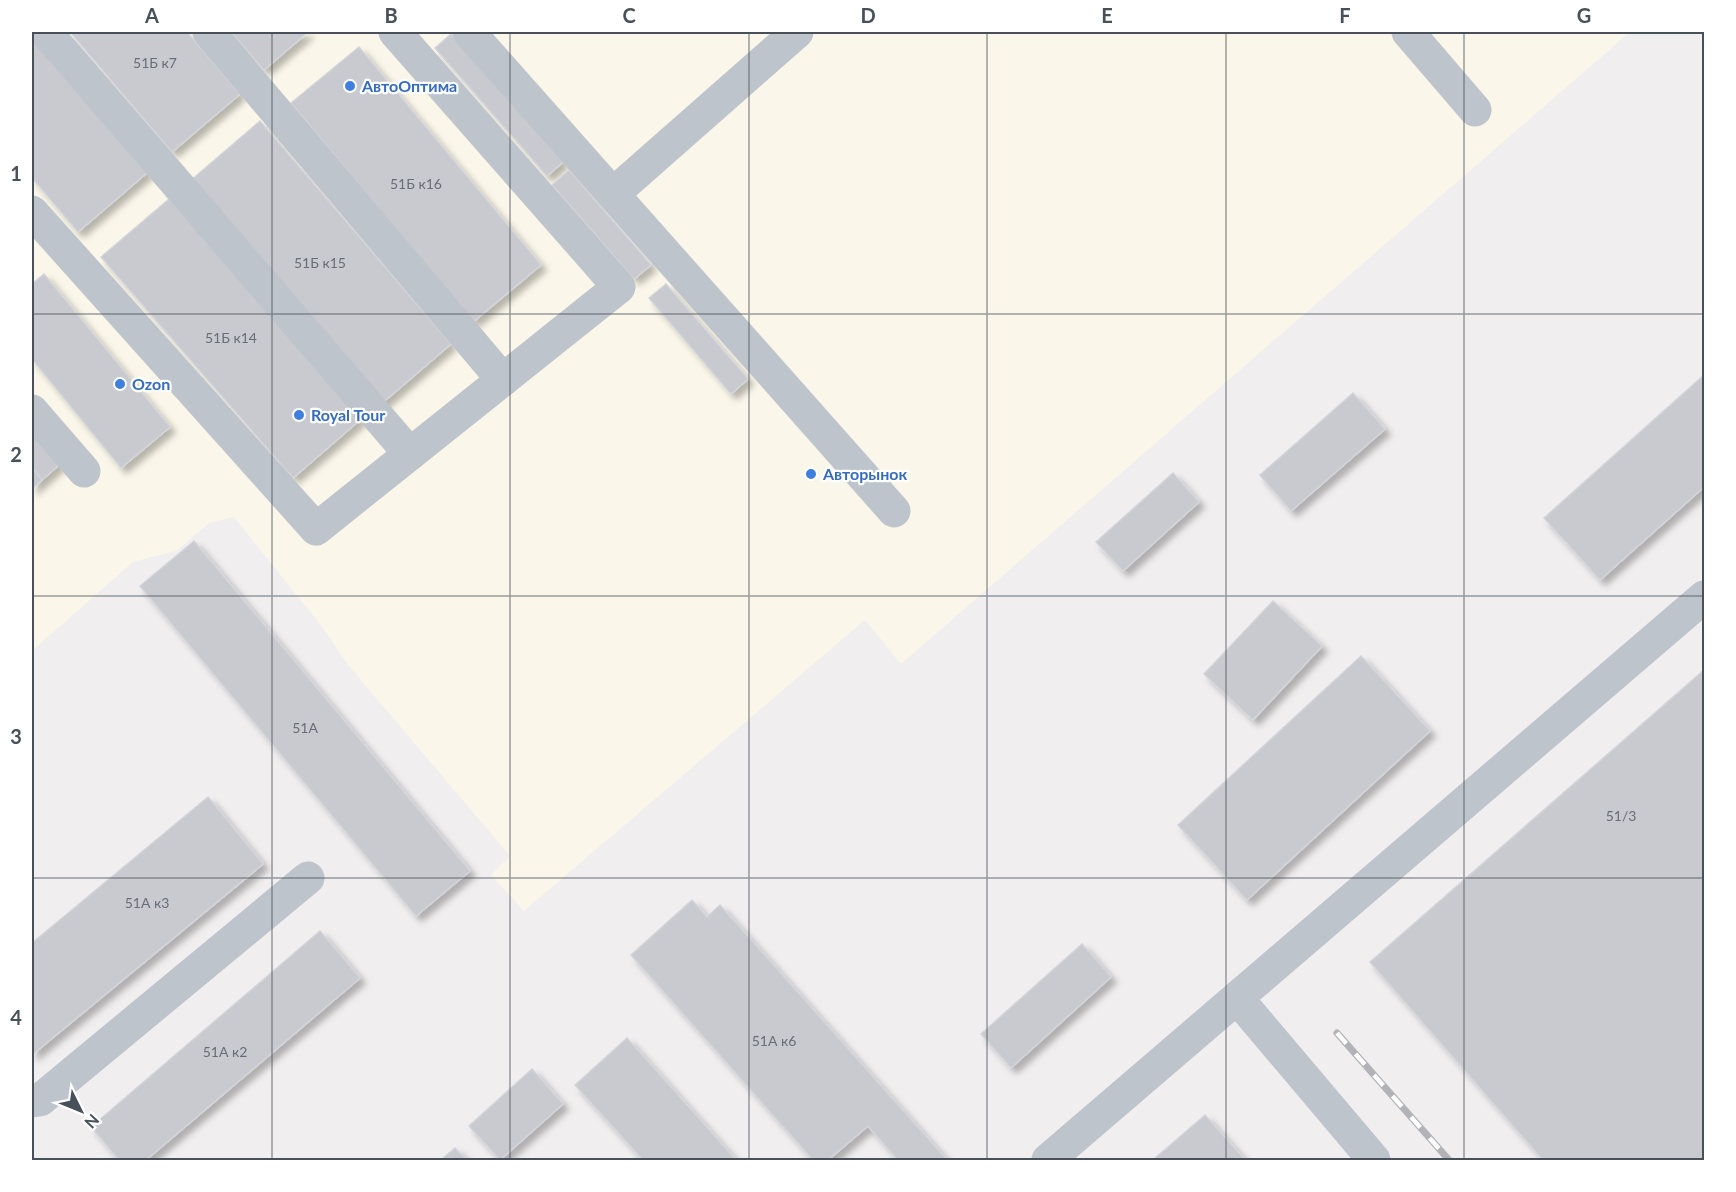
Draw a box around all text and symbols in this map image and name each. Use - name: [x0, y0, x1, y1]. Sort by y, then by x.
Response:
- text: A: [144, 3, 159, 27]
- text: B: [384, 3, 398, 27]
- text: C: [622, 3, 636, 27]
- text: D: [860, 3, 876, 27]
- text: E: [1101, 3, 1113, 27]
- text: F: [1339, 3, 1351, 27]
- text: G: [1577, 3, 1591, 27]
- house number: 51Б к7: [133, 54, 177, 71]
- place label: АвтоОптима: [361, 76, 457, 95]
- marker: АвтоОптима: [343, 79, 357, 93]
- text: 1: [10, 161, 22, 185]
- house number: 51Б к16: [390, 175, 442, 192]
- house number: 51Б к15: [294, 254, 346, 271]
- house number: 51Б к14: [205, 329, 257, 346]
- place label: Ozon: [132, 374, 170, 393]
- marker: Ozon: [113, 377, 127, 391]
- place label: Royal Tour: [311, 405, 385, 424]
- marker: Royal Tour: [292, 408, 306, 422]
- text: 2: [10, 442, 22, 466]
- place label: Авторынок: [822, 464, 907, 483]
- marker: Авторынок: [804, 467, 818, 481]
- house number: 51А: [292, 719, 318, 736]
- text: 3: [10, 724, 22, 748]
- house number: 51/3: [1606, 807, 1636, 824]
- house number: 51А к3: [125, 894, 169, 911]
- text: 4: [10, 1005, 22, 1029]
- house number: 51А к6: [752, 1032, 796, 1049]
- house number: 51А к2: [203, 1043, 247, 1060]
- north arrow: [51, 1081, 111, 1141]
- text: N: [81, 1111, 103, 1133]

